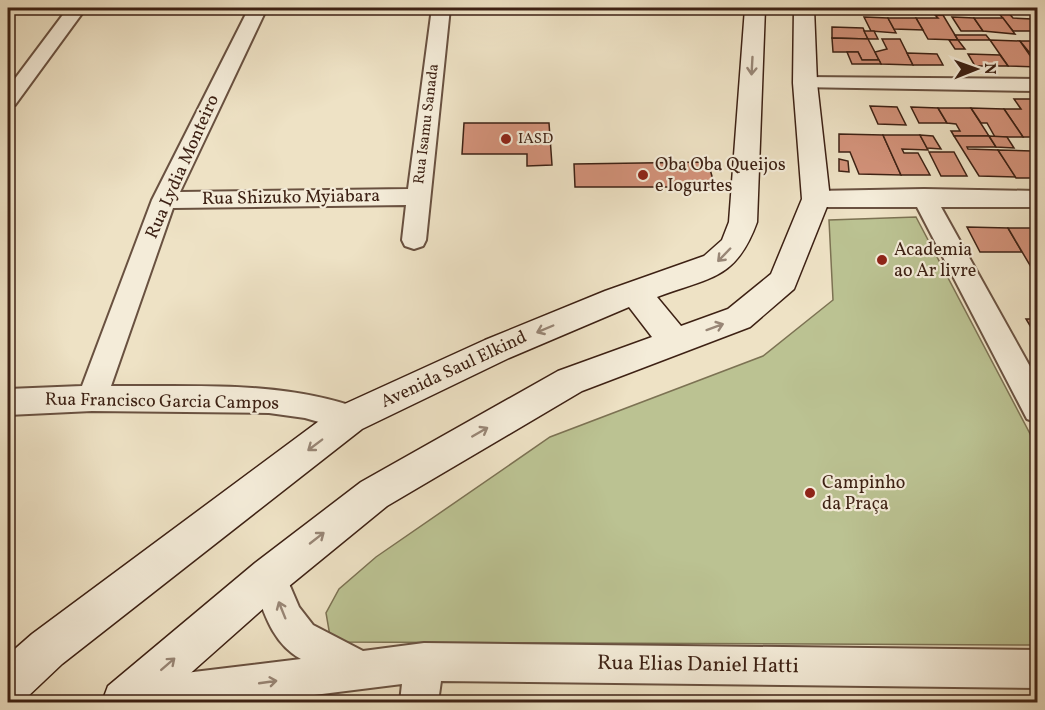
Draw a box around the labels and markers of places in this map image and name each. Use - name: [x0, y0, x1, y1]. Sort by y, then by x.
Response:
- place label: IASD: [518, 129, 553, 150]
- marker: IASD: [499, 132, 513, 146]
- place label: Oba Oba Queijos e Iogurtes: [655, 153, 786, 199]
- marker: Oba Oba Queijos e Iogurtes: [636, 168, 650, 182]
- place label: Academia ao Ar livre: [894, 238, 976, 284]
- marker: Academia ao Ar livre: [875, 253, 889, 267]
- place label: Campinho da Praça: [822, 471, 905, 517]
- marker: Campinho da Praça: [803, 486, 817, 500]

